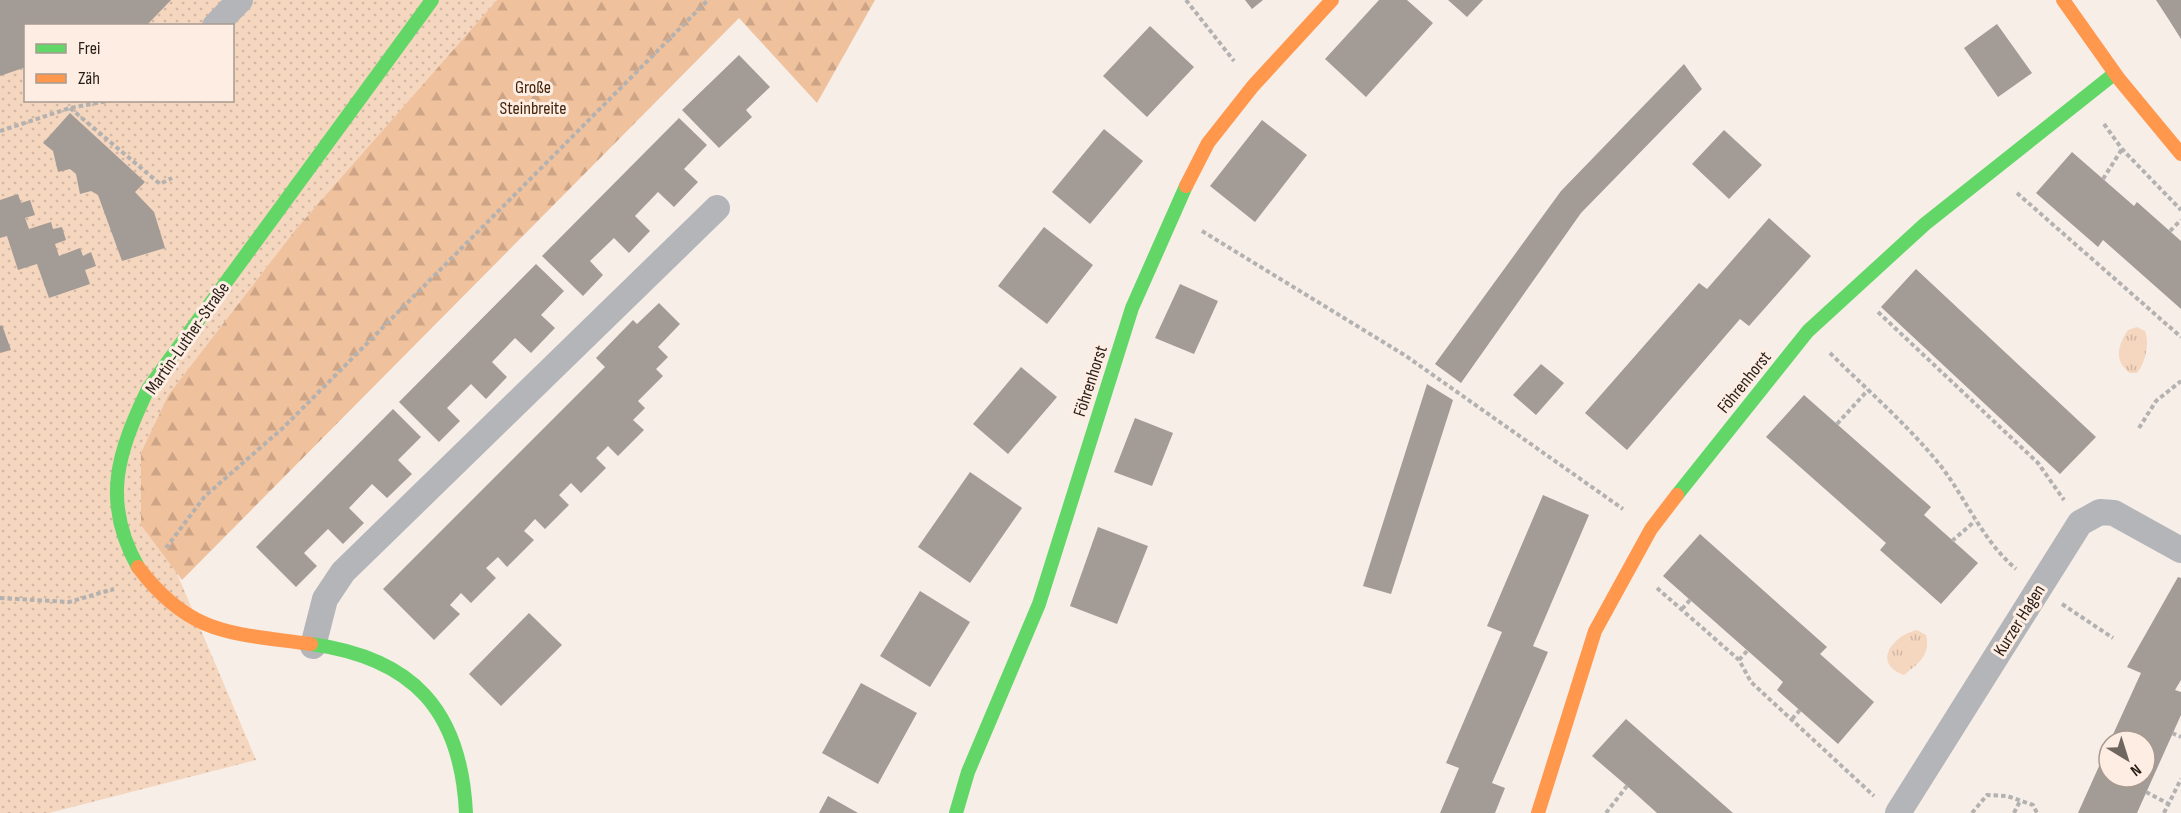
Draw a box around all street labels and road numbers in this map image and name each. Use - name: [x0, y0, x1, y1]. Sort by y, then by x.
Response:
- street label: Martin-Luther-Straße: [141, 278, 234, 398]
- street label: Föhrenhorst: [1069, 342, 1112, 419]
- street label: Föhrenhorst: [1713, 347, 1776, 418]
- street label: Kurzer Hagen: [1989, 581, 2050, 660]

